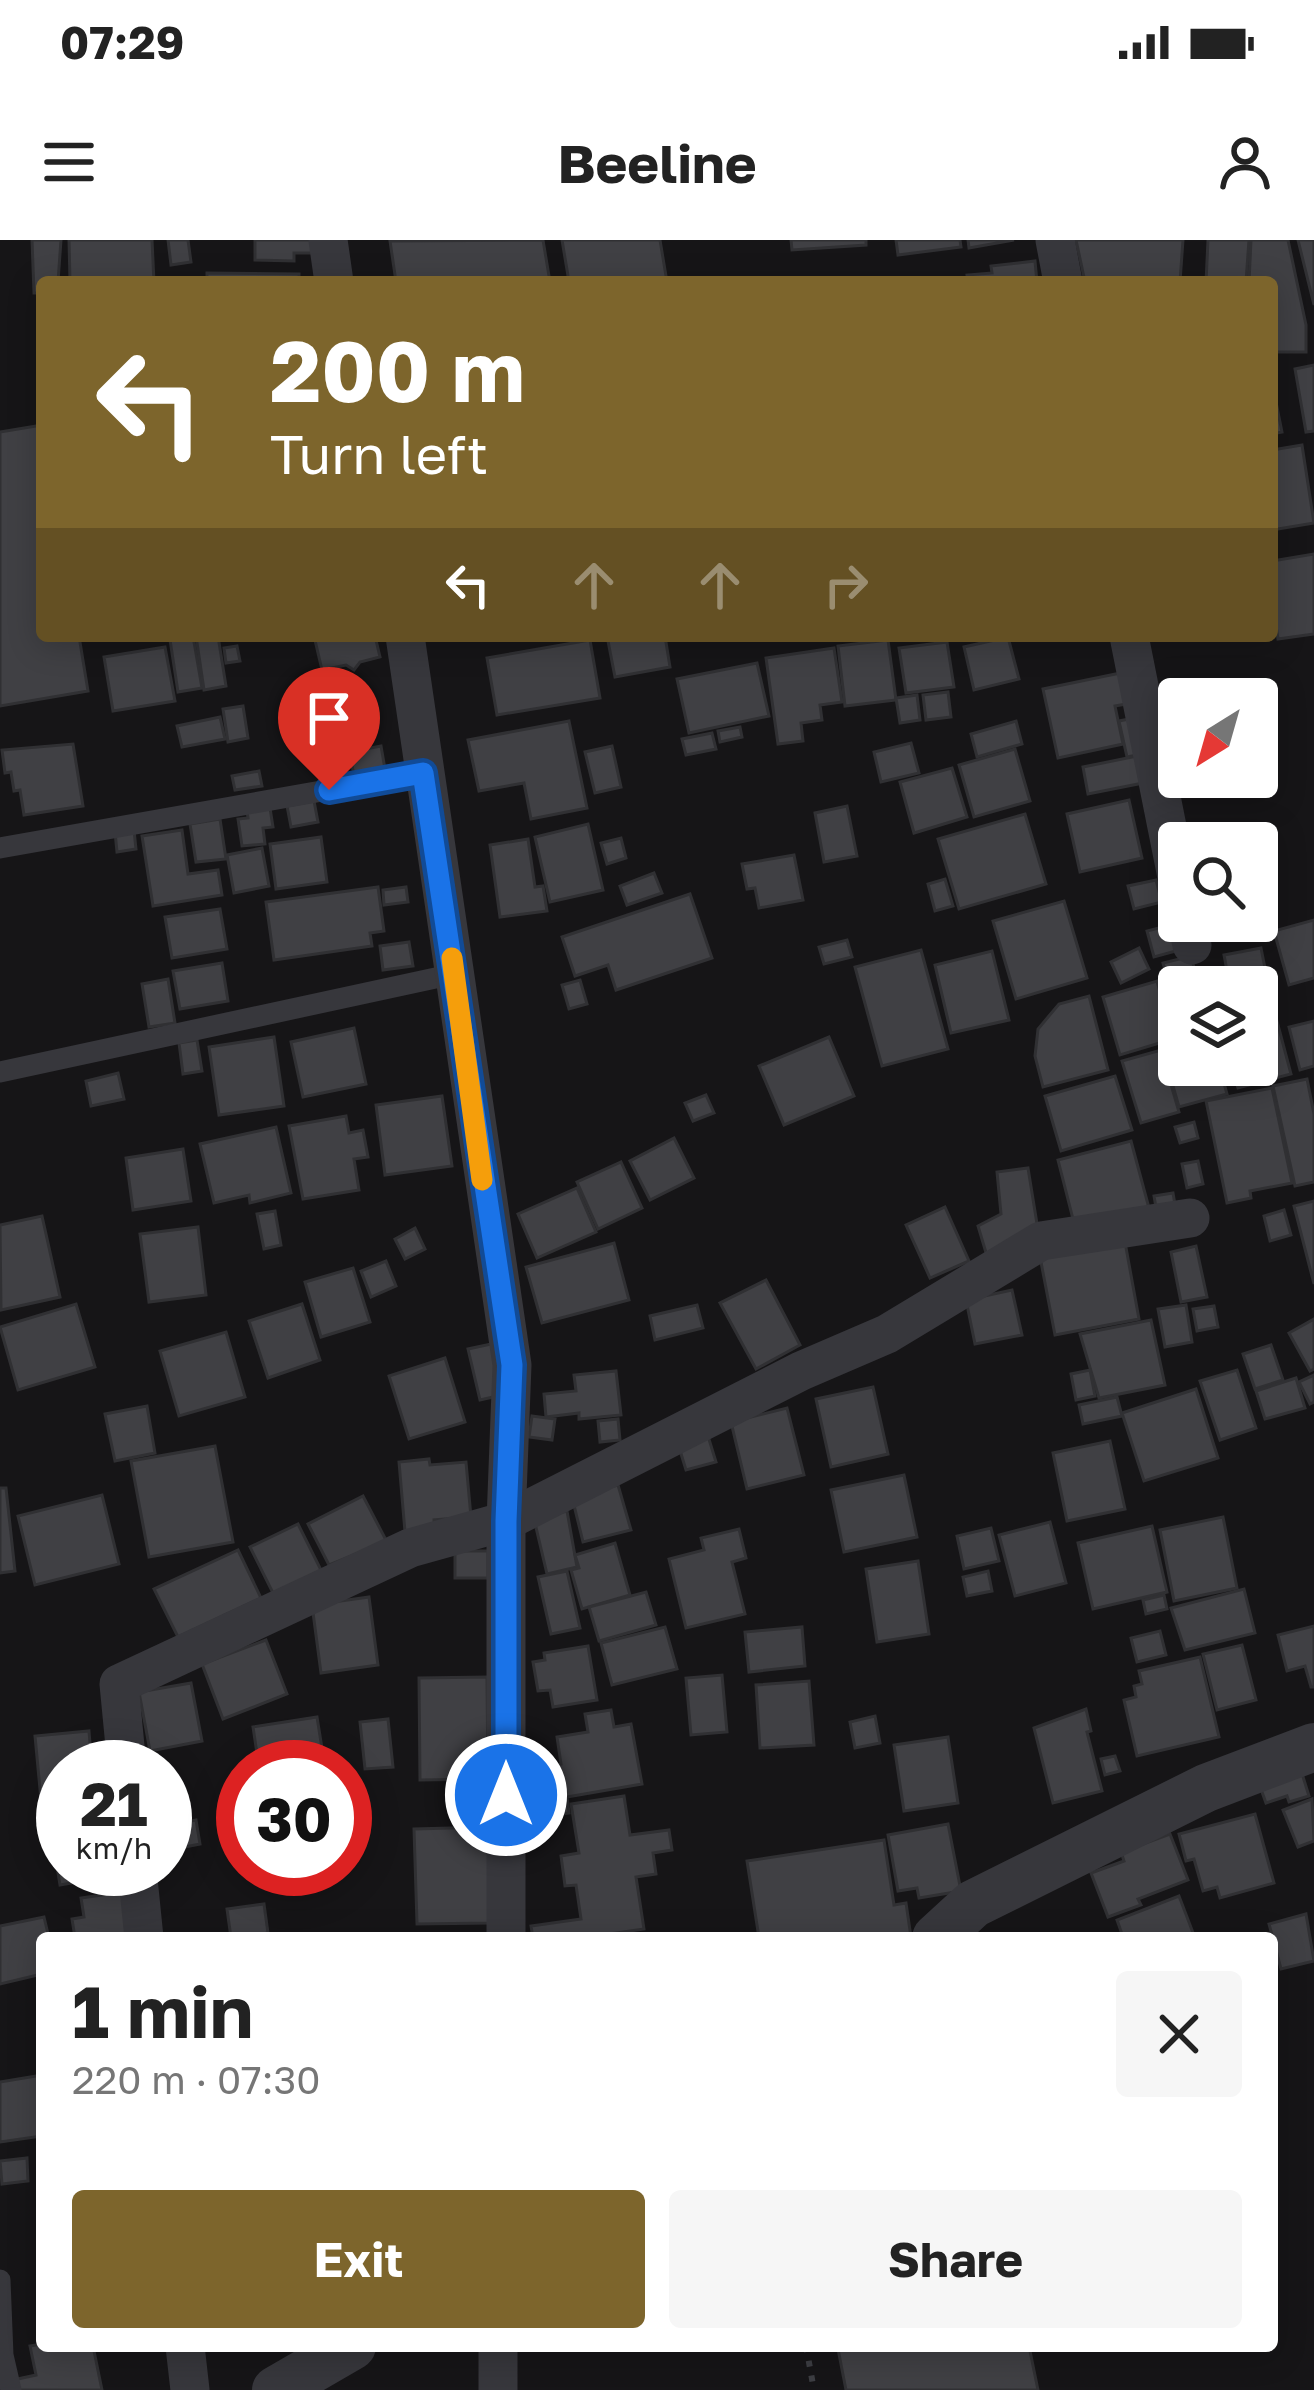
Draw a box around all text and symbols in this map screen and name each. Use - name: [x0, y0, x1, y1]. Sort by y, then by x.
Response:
- text: 07:29: [60, 15, 184, 69]
- icon: menu: [36, 129, 102, 195]
- icon: person: [1212, 129, 1278, 195]
- text: Beeline: [557, 130, 757, 195]
- text: 200 m: [270, 320, 525, 420]
- icon: left: [72, 324, 228, 480]
- text: Turn left: [270, 421, 488, 486]
- icon: left: [435, 552, 501, 618]
- icon: ahead: [561, 552, 627, 618]
- icon: ahead: [687, 552, 753, 618]
- icon: right: [813, 552, 879, 618]
- pin: [278, 667, 380, 790]
- north arrow: [1158, 678, 1278, 798]
- map controls: [1158, 678, 1278, 1086]
- icon: arrive: [296, 685, 362, 751]
- button: search: [1158, 822, 1278, 942]
- button: layers: [1158, 966, 1278, 1086]
- position arrow: [443, 1732, 569, 1858]
- speed limit sign: 30: [216, 1740, 372, 1896]
- text: 21: [80, 1767, 148, 1839]
- text: km/h: [76, 1830, 152, 1866]
- text: 1 min: [72, 1967, 253, 2054]
- button: close: [1116, 1971, 1242, 2097]
- text: 220 m · 07:30: [72, 2056, 320, 2103]
- button: Exit: [72, 2190, 645, 2328]
- button: Share: [669, 2190, 1242, 2328]

